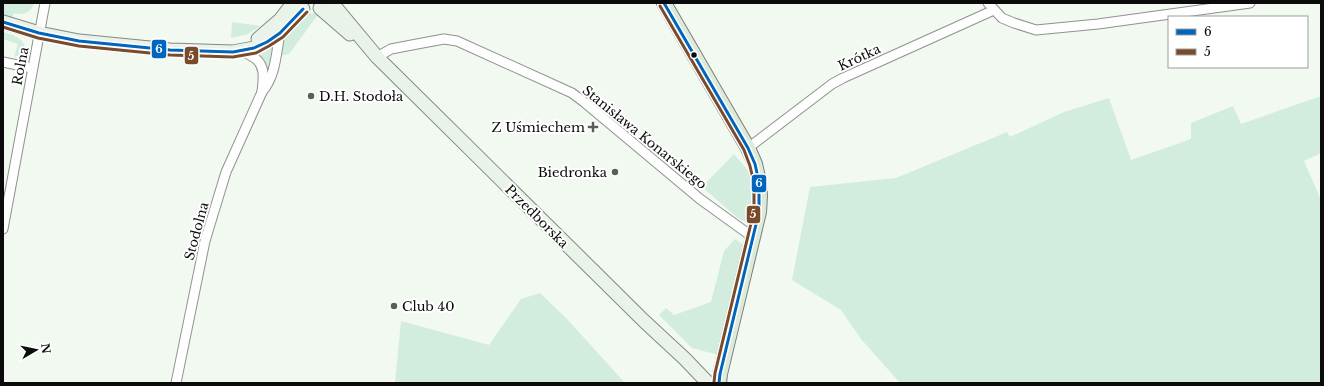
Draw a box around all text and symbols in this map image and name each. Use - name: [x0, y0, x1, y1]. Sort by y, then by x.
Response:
- legend: [1168, 16, 1308, 68]
- text: 6: [1204, 24, 1212, 39]
- line badge: 6: [151, 39, 167, 59]
- street label: Krótka: [835, 40, 884, 75]
- text: 6: [155, 42, 163, 56]
- text: 5: [1204, 44, 1211, 59]
- street label: Rolna: [8, 45, 33, 87]
- line badge: 5: [184, 46, 199, 65]
- text: 5: [188, 49, 195, 63]
- unlabelled marker: [689, 50, 699, 60]
- street label: Stanisława Konarskiego: [579, 82, 710, 193]
- place label: D.H. Stodoła: [319, 88, 404, 105]
- marker: D.H. Stodoła: [306, 91, 316, 101]
- place label: Z Uśmiechem: [491, 119, 585, 136]
- marker: Z Uśmiechem: [588, 122, 598, 132]
- place label: Biedronka: [538, 164, 608, 181]
- marker: Biedronka: [610, 167, 620, 177]
- line badge: 6: [751, 174, 767, 193]
- text: 6: [755, 176, 763, 190]
- street label: Przedborska: [501, 181, 573, 252]
- street label: Stodolna: [181, 199, 213, 262]
- line badge: 5: [746, 205, 761, 224]
- text: 5: [750, 207, 757, 221]
- place label: Club 40: [402, 298, 454, 315]
- marker: Club 40: [389, 301, 399, 311]
- north arrow: [16, 330, 56, 370]
- text: N: [38, 342, 54, 355]

